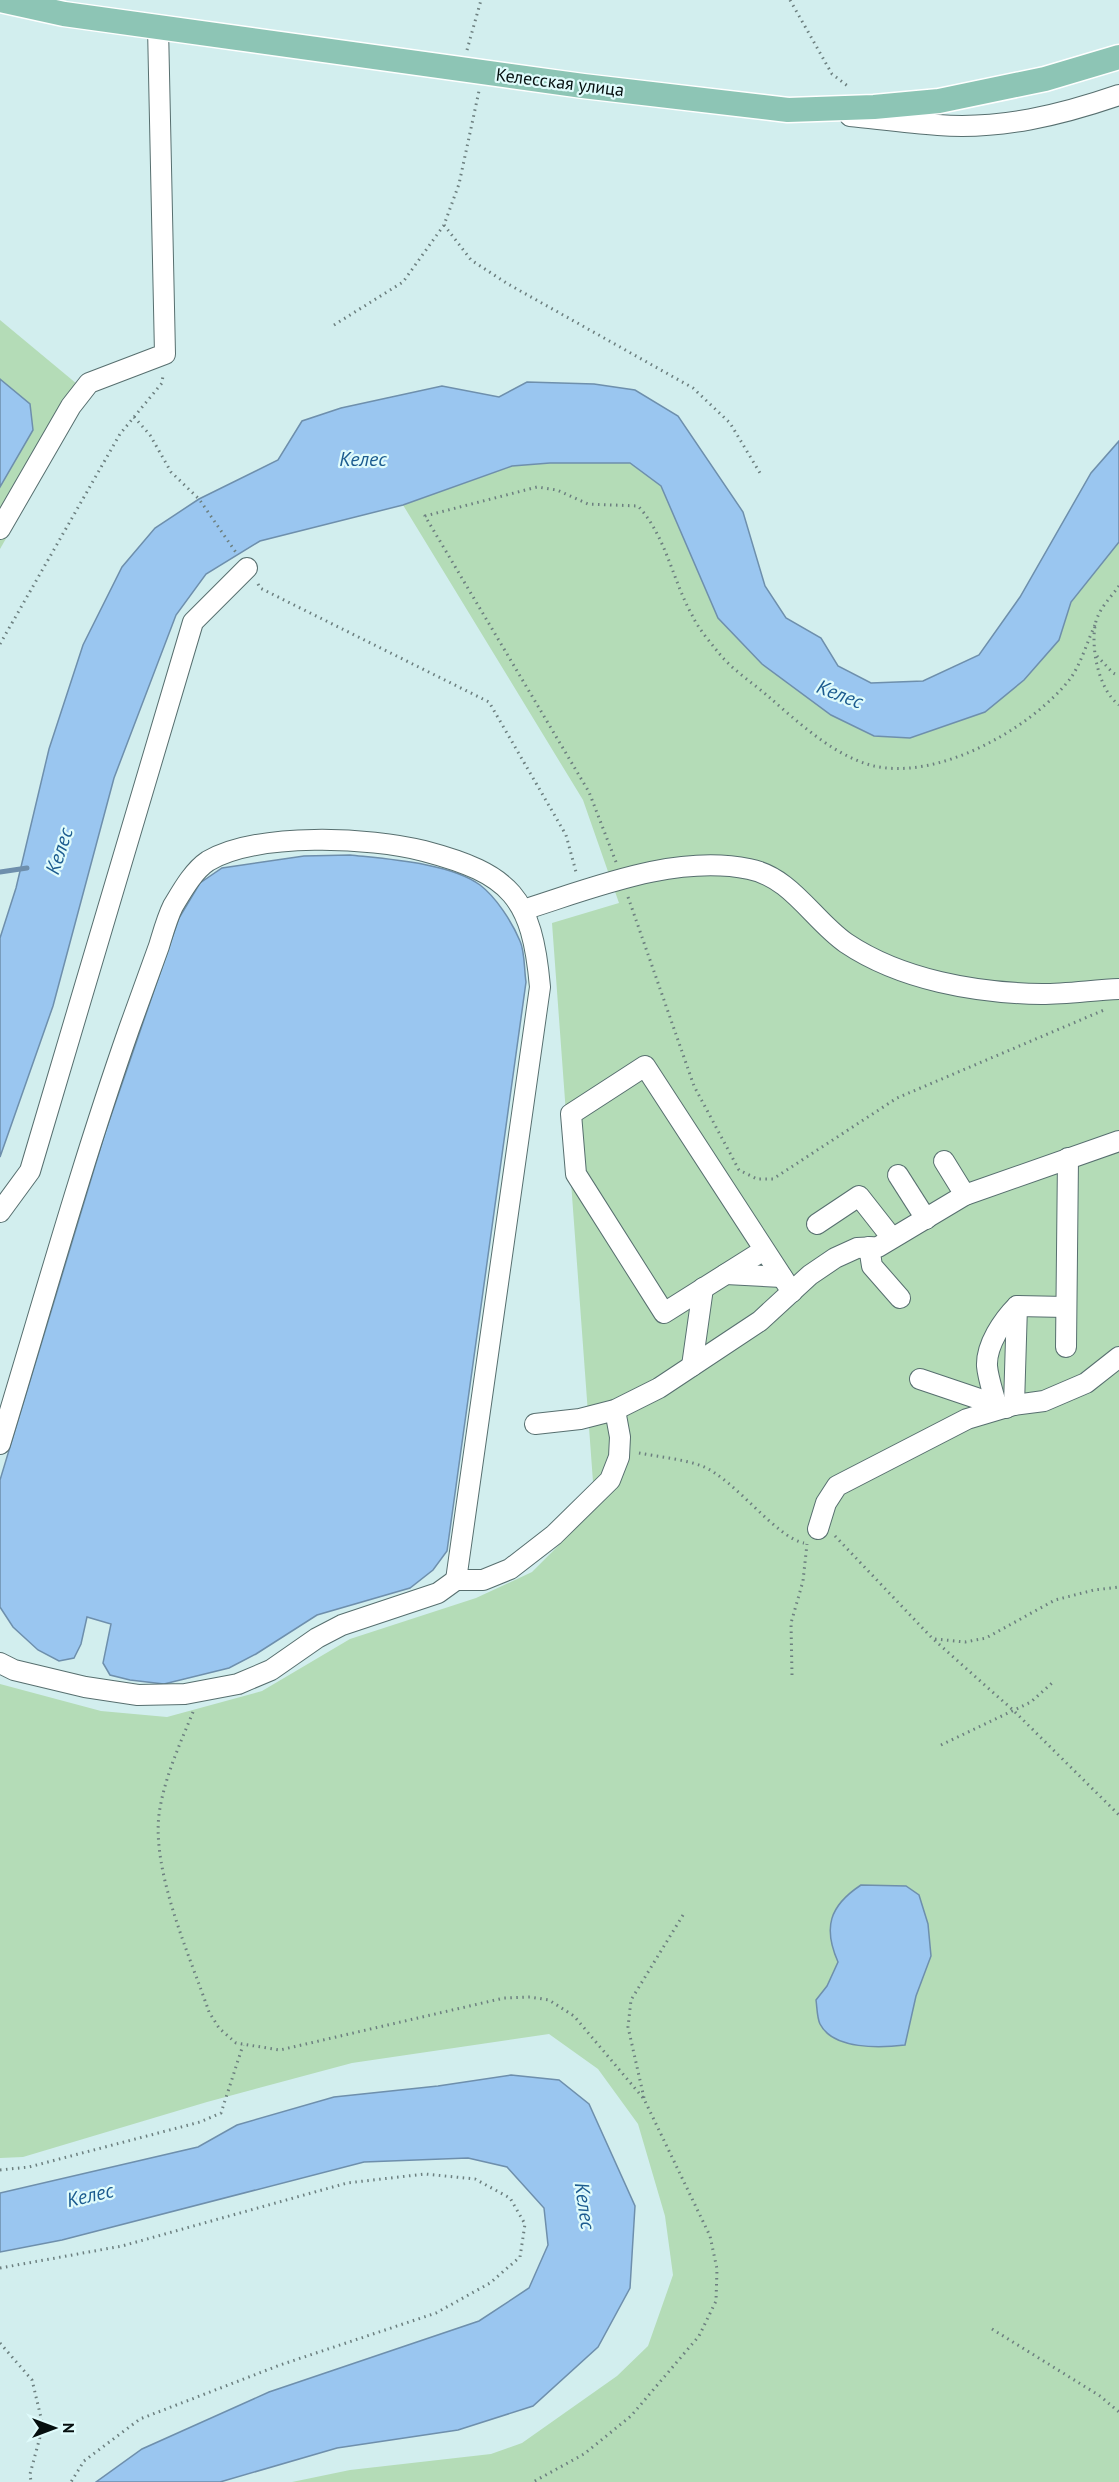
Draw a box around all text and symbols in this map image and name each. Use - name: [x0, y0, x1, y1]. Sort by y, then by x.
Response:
- street label: Келесская улица: [495, 63, 625, 101]
- water label: Келес: [339, 446, 387, 472]
- water label: Келес: [813, 673, 867, 715]
- water label: Келес: [39, 824, 79, 878]
- water label: Келес: [64, 2177, 117, 2213]
- water label: Келес: [569, 2181, 601, 2232]
- north arrow: [24, 2398, 84, 2458]
- text: N: [59, 2423, 79, 2433]

